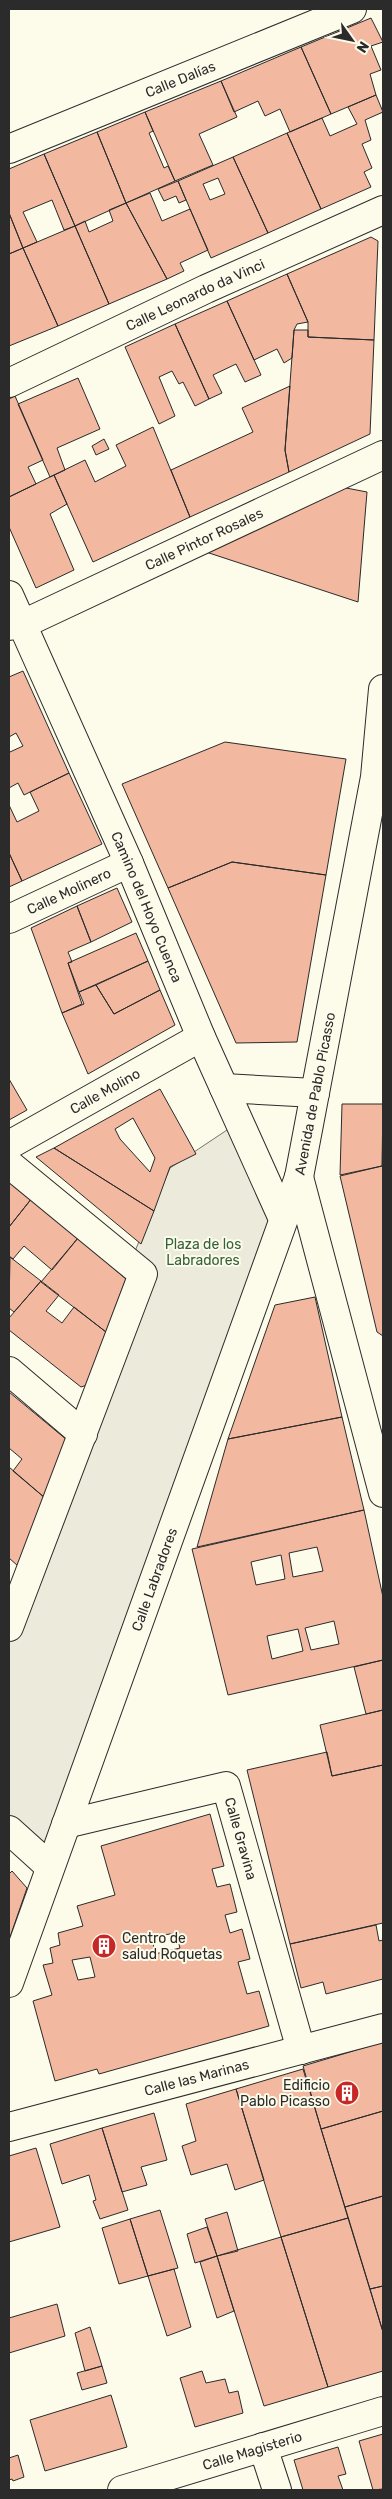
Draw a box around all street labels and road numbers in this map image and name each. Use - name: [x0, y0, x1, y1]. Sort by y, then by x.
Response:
- street label: Calle Dalías: [143, 57, 218, 101]
- street label: Calle Leonardo da Vinci: [123, 255, 267, 335]
- street label: Calle Pintor Rosales: [142, 504, 266, 574]
- street label: Camino del Hoyo Cuenca: [107, 829, 186, 985]
- street label: Calle Molinero: [24, 864, 113, 918]
- street label: Avenida de Pablo Picasso: [291, 1011, 339, 1176]
- street label: Calle Molino: [67, 1065, 143, 1118]
- street label: Calle Labradores: [128, 1525, 181, 1633]
- street label: Calle Gravina: [221, 1795, 261, 1882]
- street label: Calle las Marinas: [142, 2055, 251, 2099]
- street label: Calle Magisterio: [200, 2428, 304, 2474]

